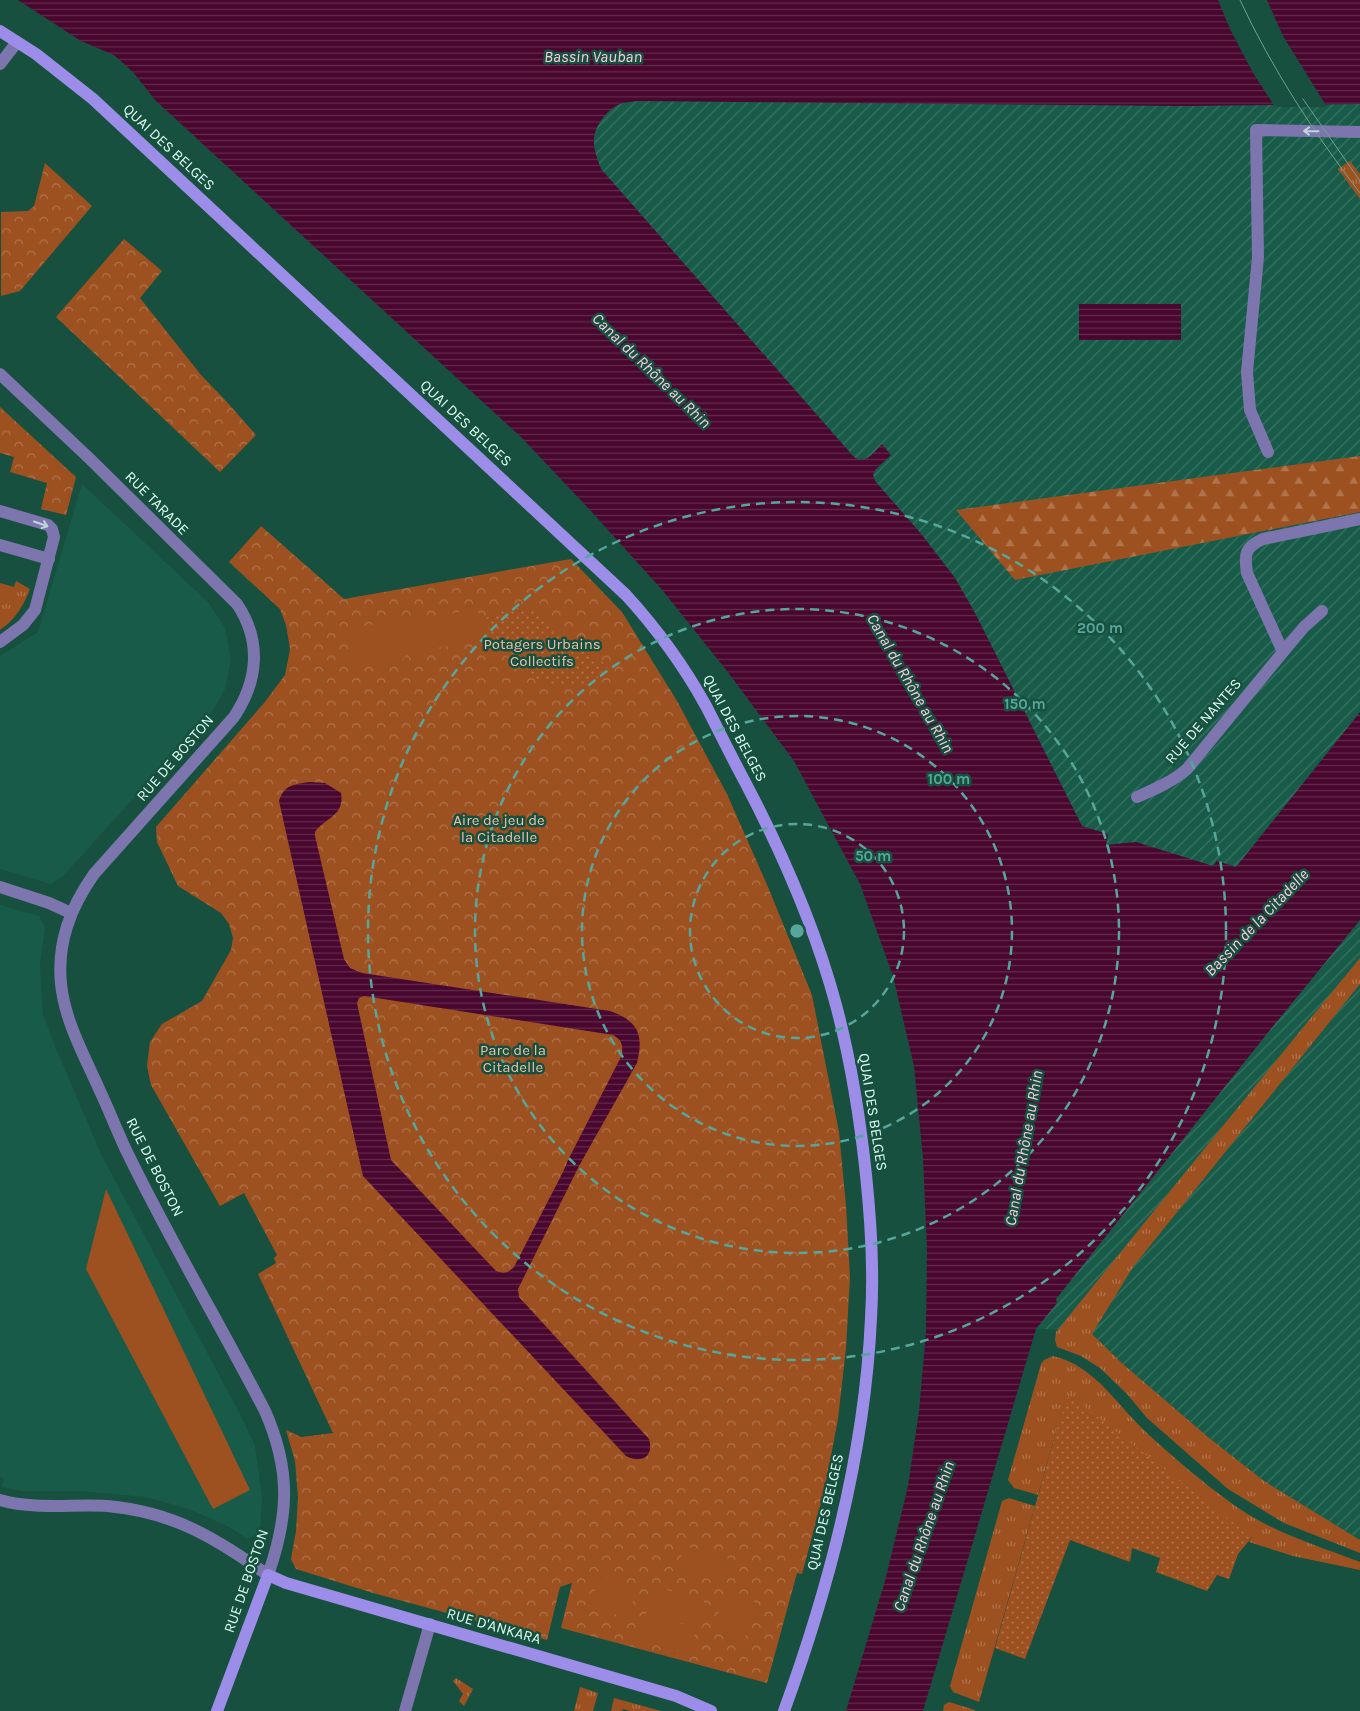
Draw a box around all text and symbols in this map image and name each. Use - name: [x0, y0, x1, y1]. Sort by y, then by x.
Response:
- water label: Bassin Vauban: [544, 47, 642, 66]
- street label: QUAI DES BELGES: [119, 100, 219, 194]
- one-way arrow: [1304, 126, 1320, 136]
- water label: Canal du Rhône au Rhin: [588, 309, 715, 432]
- street label: QUAI DES BELGES: [416, 376, 516, 470]
- street label: RUE TARADE: [121, 467, 193, 539]
- one-way arrow: [33, 519, 49, 529]
- water label: Canal du Rhône au Rhin: [863, 610, 958, 756]
- text: 200 m: [1077, 619, 1123, 637]
- park label: Potagers Urbains Collectifs: [483, 635, 601, 670]
- street label: QUAI DES BELGES: [699, 671, 771, 785]
- street label: RUE DE NANTES: [1161, 675, 1245, 767]
- text: 150 m: [1004, 695, 1046, 713]
- street label: RUE DE BOSTON: [133, 711, 217, 805]
- text: 100 m: [928, 770, 970, 788]
- park label: Aire de jeu de la Citadelle: [453, 811, 545, 846]
- text: 50 m: [855, 847, 891, 865]
- water label: Bassin de la Citadelle: [1200, 864, 1313, 980]
- centre of rings: [788, 922, 806, 940]
- park label: Parc de la Citadelle: [480, 1041, 546, 1076]
- street label: QUAI DES BELGES: [855, 1052, 891, 1172]
- water label: Canal du Rhône au Rhin: [1000, 1069, 1047, 1227]
- street label: RUE DE BOSTON: [122, 1115, 188, 1219]
- street label: QUAI DES BELGES: [803, 1452, 847, 1572]
- water label: Canal du Rhône au Rhin: [889, 1459, 958, 1614]
- street label: RUE DE BOSTON: [220, 1527, 272, 1635]
- street label: RUE D'ANKARA: [445, 1604, 544, 1648]

